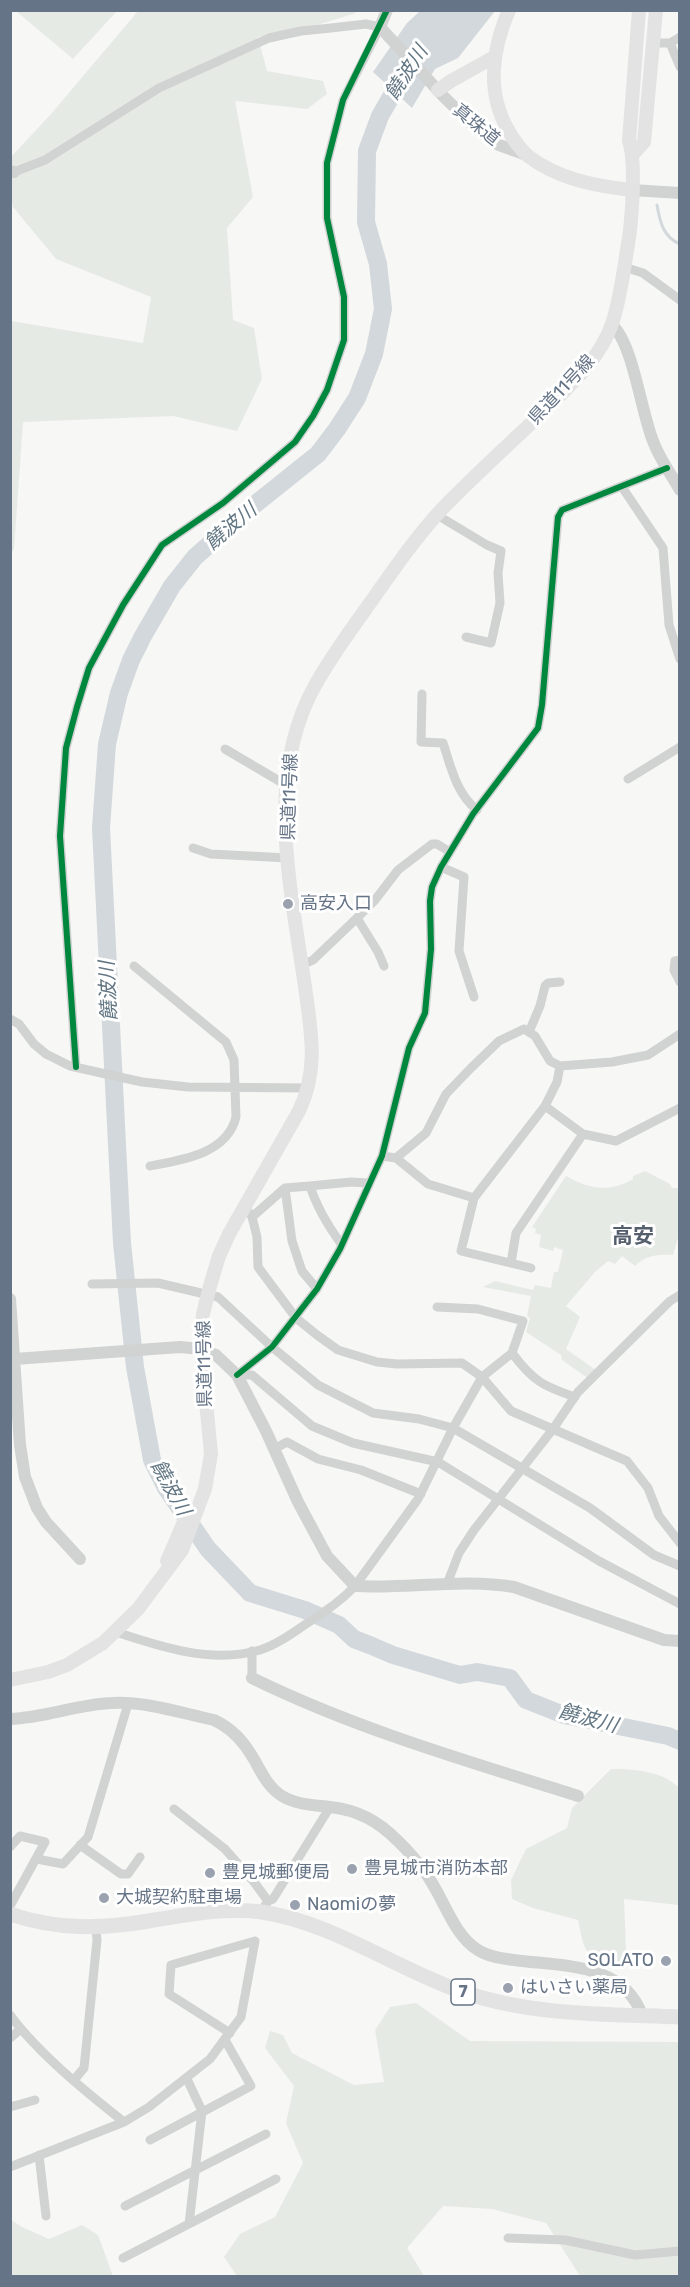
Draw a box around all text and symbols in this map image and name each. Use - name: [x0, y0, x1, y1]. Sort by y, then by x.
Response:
- water label: 饒波川: [381, 41, 433, 105]
- street label: 真珠道: [448, 100, 504, 150]
- street label: 県道11号線: [524, 351, 600, 429]
- water label: 饒波川: [200, 499, 262, 555]
- street label: 県道11号線: [278, 753, 302, 841]
- place label: 高安入口: [300, 893, 372, 915]
- marker: 高安入口: [281, 897, 295, 911]
- water label: 饒波川: [95, 960, 123, 1022]
- district label: 高安: [612, 1224, 654, 1250]
- street label: 県道11号線: [193, 1320, 217, 1408]
- water label: 饒波川: [145, 1456, 195, 1520]
- water label: 饒波川: [556, 1700, 620, 1738]
- place label: 豊見城市消防本部: [364, 1858, 508, 1880]
- place label: 豊見城郵便局: [222, 1862, 330, 1884]
- marker: 豊見城市消防本部: [345, 1862, 359, 1876]
- marker: 豊見城郵便局: [203, 1866, 217, 1880]
- place label: 大城契約駐車場: [116, 1887, 242, 1909]
- marker: 大城契約駐車場: [97, 1891, 111, 1905]
- place label: Naomiの夢: [307, 1894, 396, 1916]
- marker: Naomiの夢: [288, 1898, 302, 1912]
- place label: SOLATO: [587, 1950, 654, 1972]
- marker: SOLATO: [659, 1954, 673, 1968]
- place label: はいさい薬局: [520, 1977, 628, 1999]
- road number: 7: [451, 1979, 475, 2005]
- marker: はいさい薬局: [501, 1981, 515, 1995]

